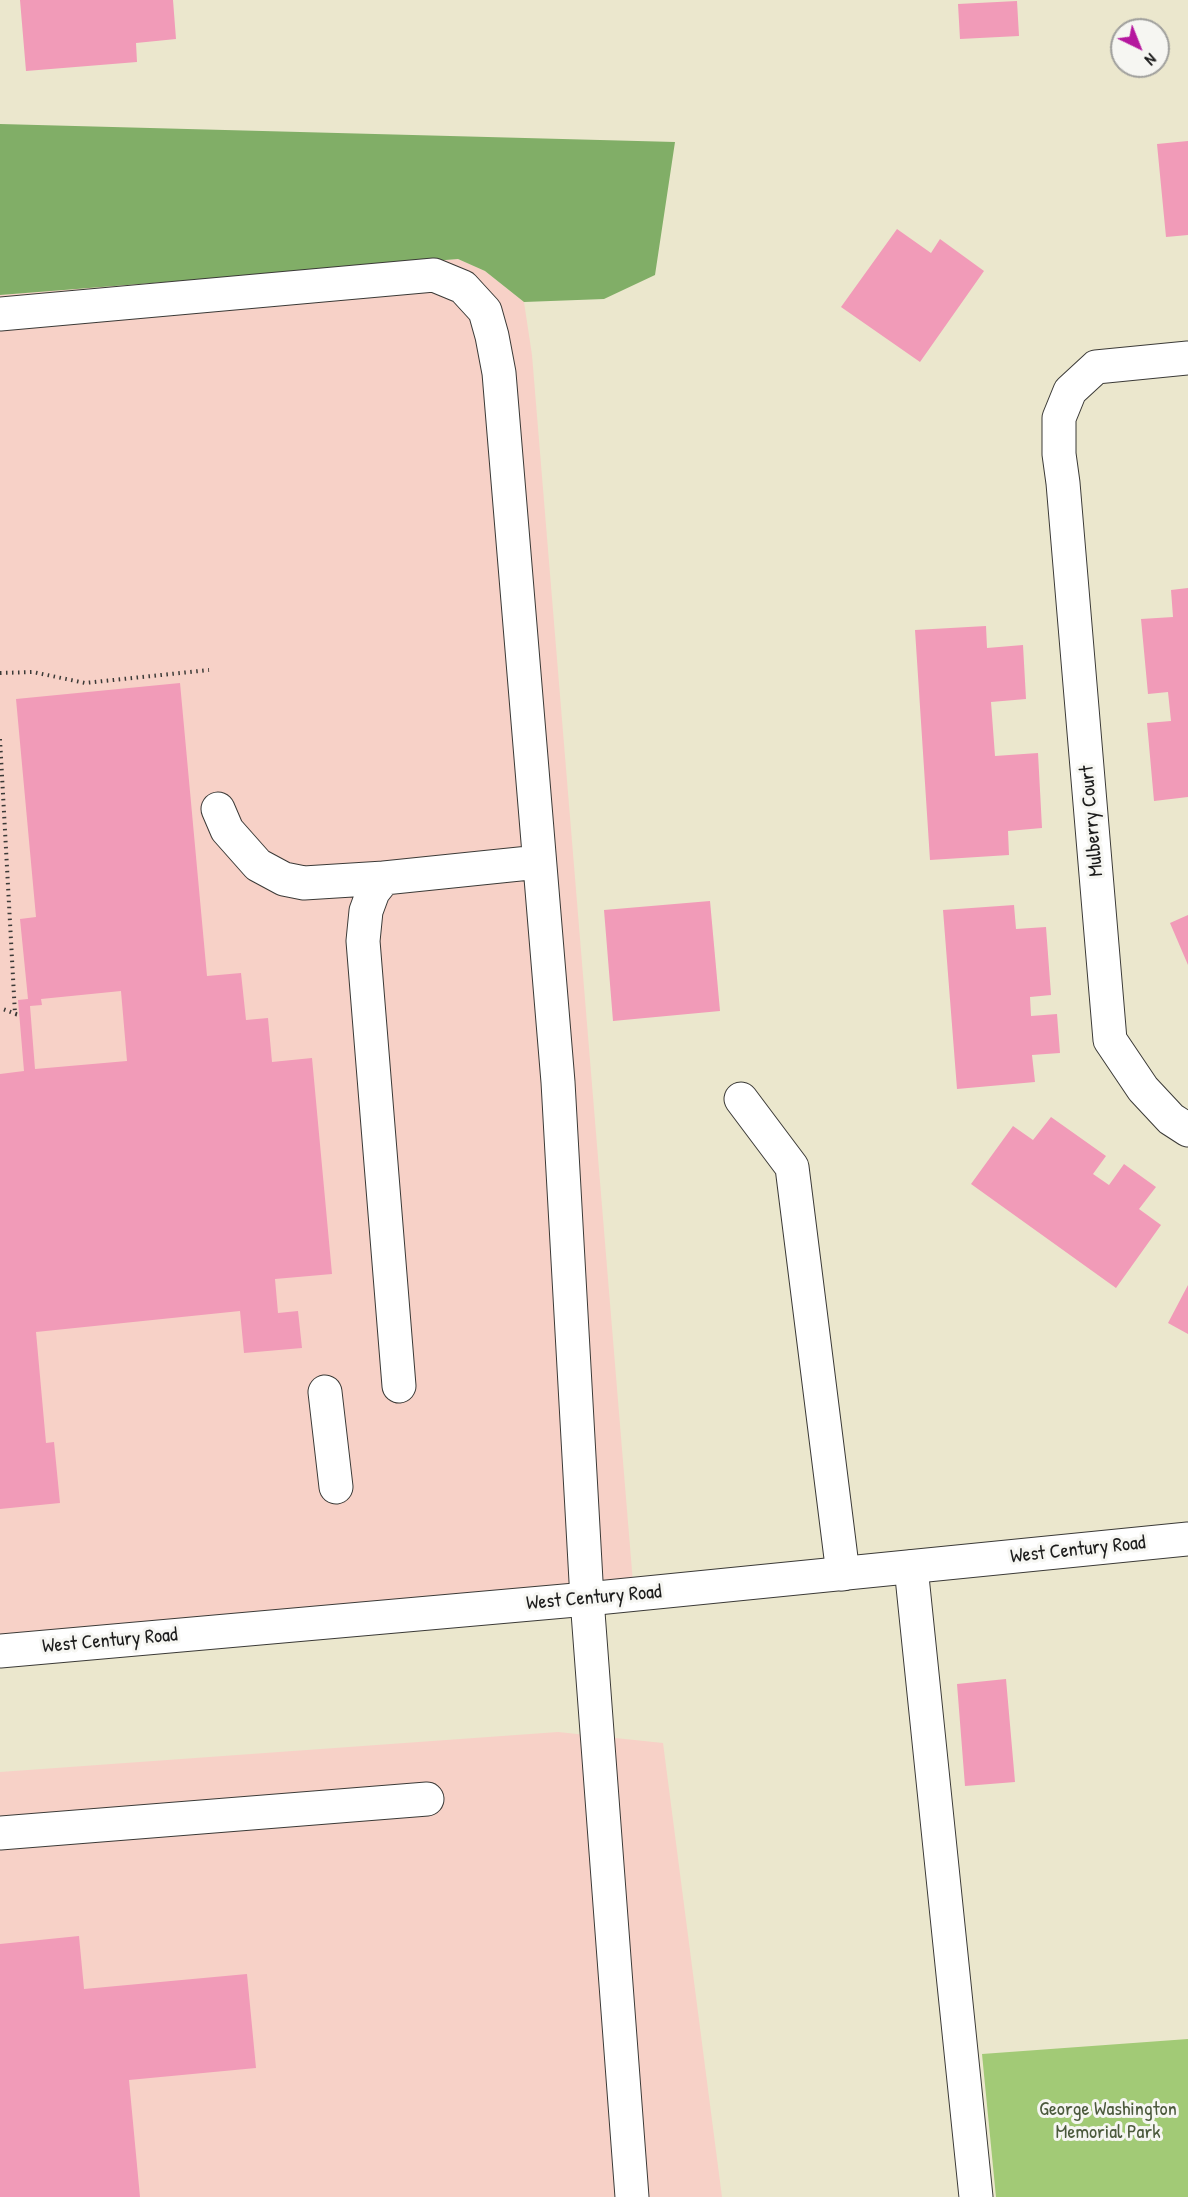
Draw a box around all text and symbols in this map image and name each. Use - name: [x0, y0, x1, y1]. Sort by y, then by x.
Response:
- north arrow: [1110, 18, 1170, 78]
- text: N: [1140, 49, 1162, 71]
- street label: Mulberry Court: [1075, 764, 1109, 878]
- street label: West Century Road: [1009, 1531, 1147, 1569]
- street label: West Century Road: [525, 1580, 663, 1616]
- street label: West Century Road: [41, 1623, 179, 1659]
- park label: George Washington Memorial Park: [1039, 2098, 1177, 2145]

